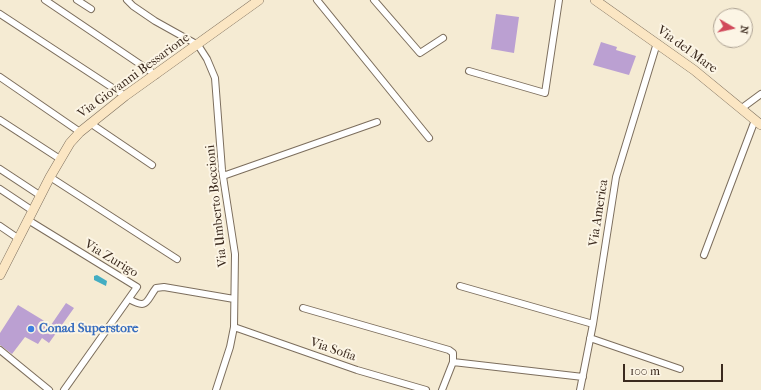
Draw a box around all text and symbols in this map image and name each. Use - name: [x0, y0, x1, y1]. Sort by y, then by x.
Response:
- north arrow: [713, 8, 753, 48]
- street label: Via del Mare: [654, 23, 720, 77]
- text: N: [737, 25, 751, 35]
- street label: Via Giovanni Bessarione: [75, 30, 193, 122]
- street label: Via Umberto Boccioni: [203, 144, 231, 268]
- street label: Via America: [586, 178, 612, 248]
- street label: Via Zurigo: [81, 237, 141, 281]
- place label: Conad Superstore: [39, 321, 139, 337]
- marker: Conad Superstore: [26, 324, 36, 334]
- street label: Via Sofia: [308, 335, 358, 365]
- scale bar: [625, 356, 725, 382]
- text: 100 m: [630, 364, 660, 378]

